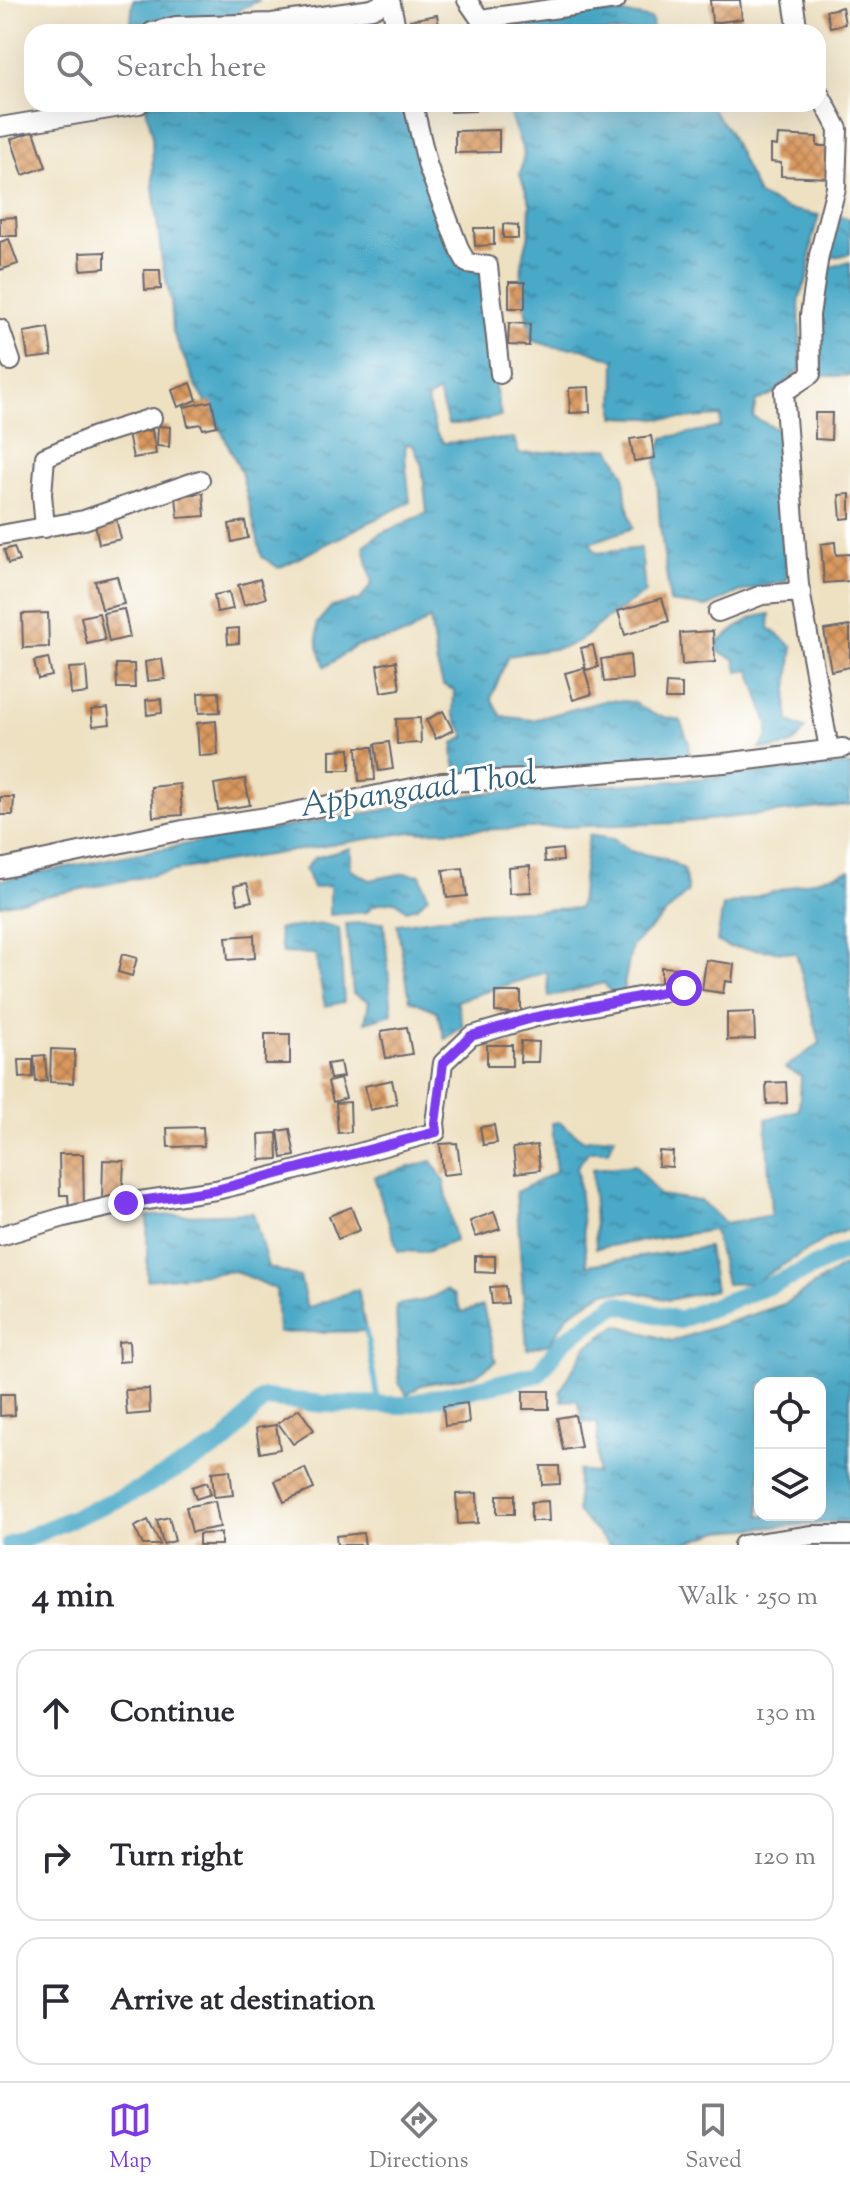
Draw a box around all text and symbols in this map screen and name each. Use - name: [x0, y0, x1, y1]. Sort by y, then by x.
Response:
- search box: [24, 24, 826, 112]
- icon: search: [52, 46, 96, 90]
- text: Search here: [116, 47, 266, 90]
- water label: Appangaad Thod: [297, 750, 539, 832]
- route start: [666, 970, 702, 1006]
- route end: [108, 1185, 144, 1221]
- map controls: [754, 1377, 826, 1521]
- button: locate: [754, 1377, 826, 1449]
- button: layers: [754, 1449, 826, 1521]
- text: 4 min: [32, 1573, 114, 1622]
- text: Walk · 250 m: [677, 1579, 818, 1616]
- icon: ahead: [34, 1691, 78, 1735]
- text: Continue: [110, 1692, 235, 1735]
- text: 130 m: [756, 1695, 816, 1732]
- icon: right: [34, 1835, 78, 1879]
- text: Turn right: [110, 1836, 243, 1879]
- text: 120 m: [754, 1839, 816, 1876]
- icon: arrive: [34, 1979, 78, 2023]
- text: Arrive at destination: [110, 1980, 375, 2023]
- tab: Map: [108, 2098, 152, 2178]
- tab: Directions: [369, 2098, 468, 2178]
- tab: Saved: [685, 2098, 742, 2178]

